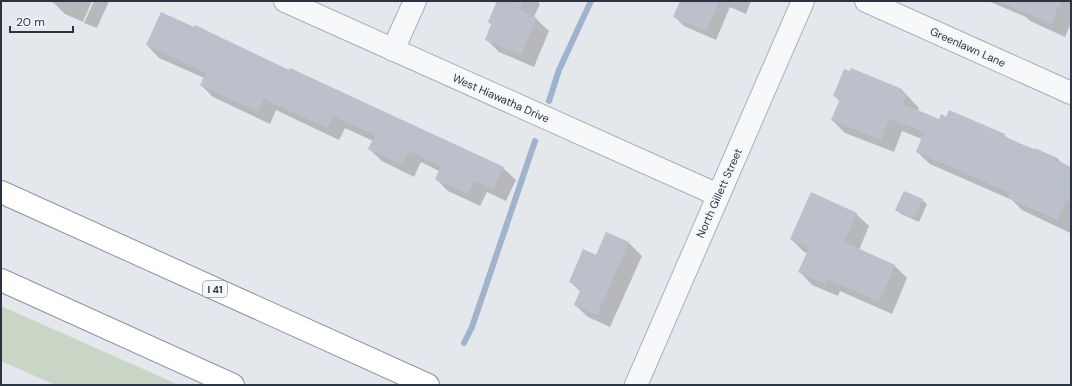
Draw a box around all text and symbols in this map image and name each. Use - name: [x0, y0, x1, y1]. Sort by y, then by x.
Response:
- scale bar: [10, 8, 73, 34]
- text: 20 m: [16, 14, 45, 30]
- street label: Greenlawn Lane: [928, 24, 1008, 70]
- street label: West Hiawatha Drive: [450, 70, 552, 126]
- street label: North Gillett Street: [693, 146, 745, 240]
- road number: I 41: [203, 281, 227, 297]

